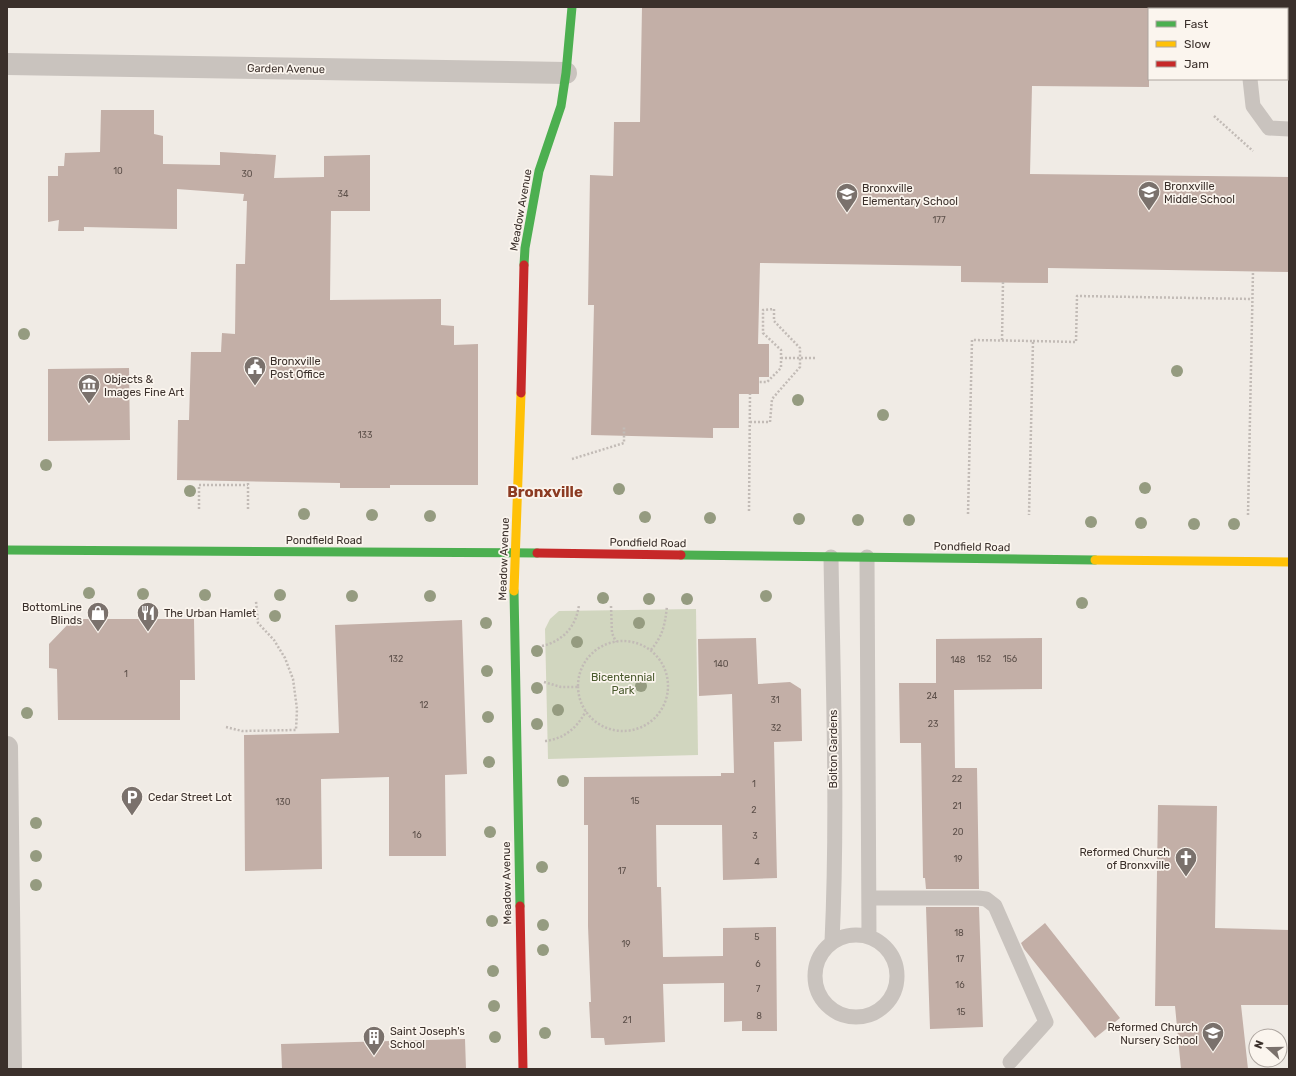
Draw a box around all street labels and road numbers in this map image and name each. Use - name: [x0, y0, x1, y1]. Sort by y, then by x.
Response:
- street label: Garden Avenue: [247, 62, 325, 76]
- street label: Meadow Avenue: [507, 168, 535, 252]
- street label: Meadow Avenue: [496, 517, 512, 601]
- street label: Pondfield Road: [286, 534, 362, 547]
- street label: Pondfield Road: [610, 536, 686, 550]
- street label: Pondfield Road: [934, 540, 1010, 554]
- street label: Bolton Gardens: [827, 709, 840, 788]
- street label: Meadow Avenue: [500, 841, 514, 925]

